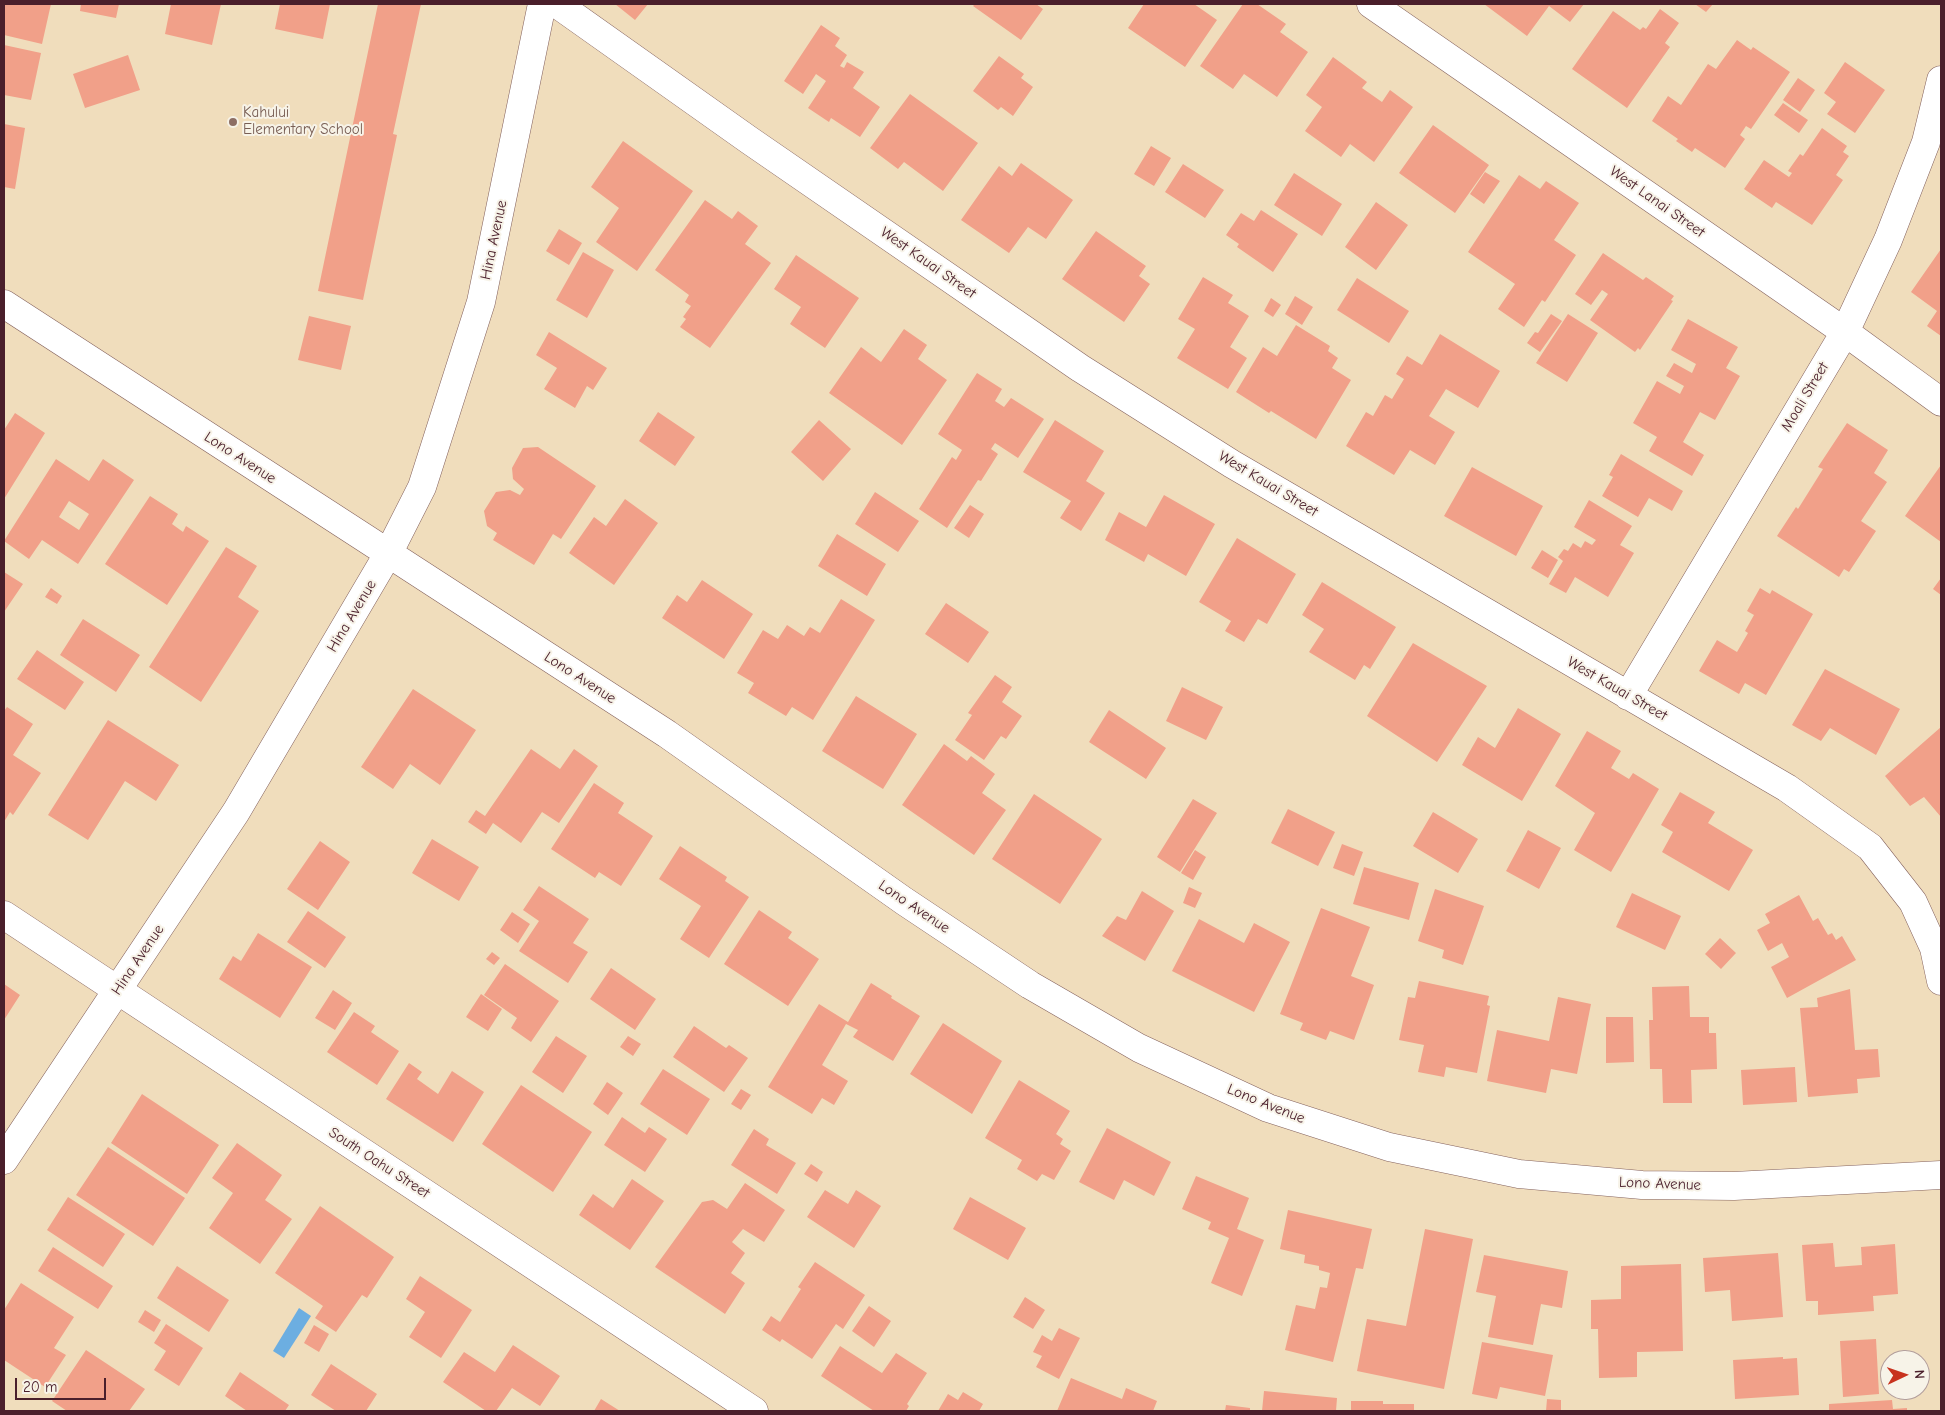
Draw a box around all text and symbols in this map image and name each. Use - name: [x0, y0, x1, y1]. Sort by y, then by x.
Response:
- place label: Kahului Elementary School: [243, 104, 363, 139]
- marker: Kahului Elementary School: [227, 116, 239, 128]
- street label: West Lanai Street: [1606, 162, 1708, 242]
- street label: Hina Avenue: [477, 199, 511, 281]
- street label: West Kauai Street: [877, 223, 979, 303]
- street label: Moali Street: [1777, 359, 1833, 435]
- street label: Lono Avenue: [201, 428, 279, 488]
- street label: West Kauai Street: [1215, 447, 1321, 521]
- street label: Hina Avenue: [323, 577, 381, 655]
- street label: Lono Avenue: [541, 648, 619, 708]
- street label: West Kauai Street: [1564, 653, 1670, 725]
- street label: Lono Avenue: [875, 877, 953, 937]
- street label: Hina Avenue: [108, 921, 168, 999]
- street label: Lono Avenue: [1225, 1080, 1307, 1128]
- street label: South Oahu Street: [325, 1124, 433, 1202]
- street label: Lono Avenue: [1619, 1174, 1701, 1194]
- north arrow: [1880, 1350, 1930, 1400]
- scale bar: [18, 1368, 109, 1400]
- text: N: [1911, 1369, 1928, 1379]
- text: 20 m: [23, 1378, 57, 1396]

